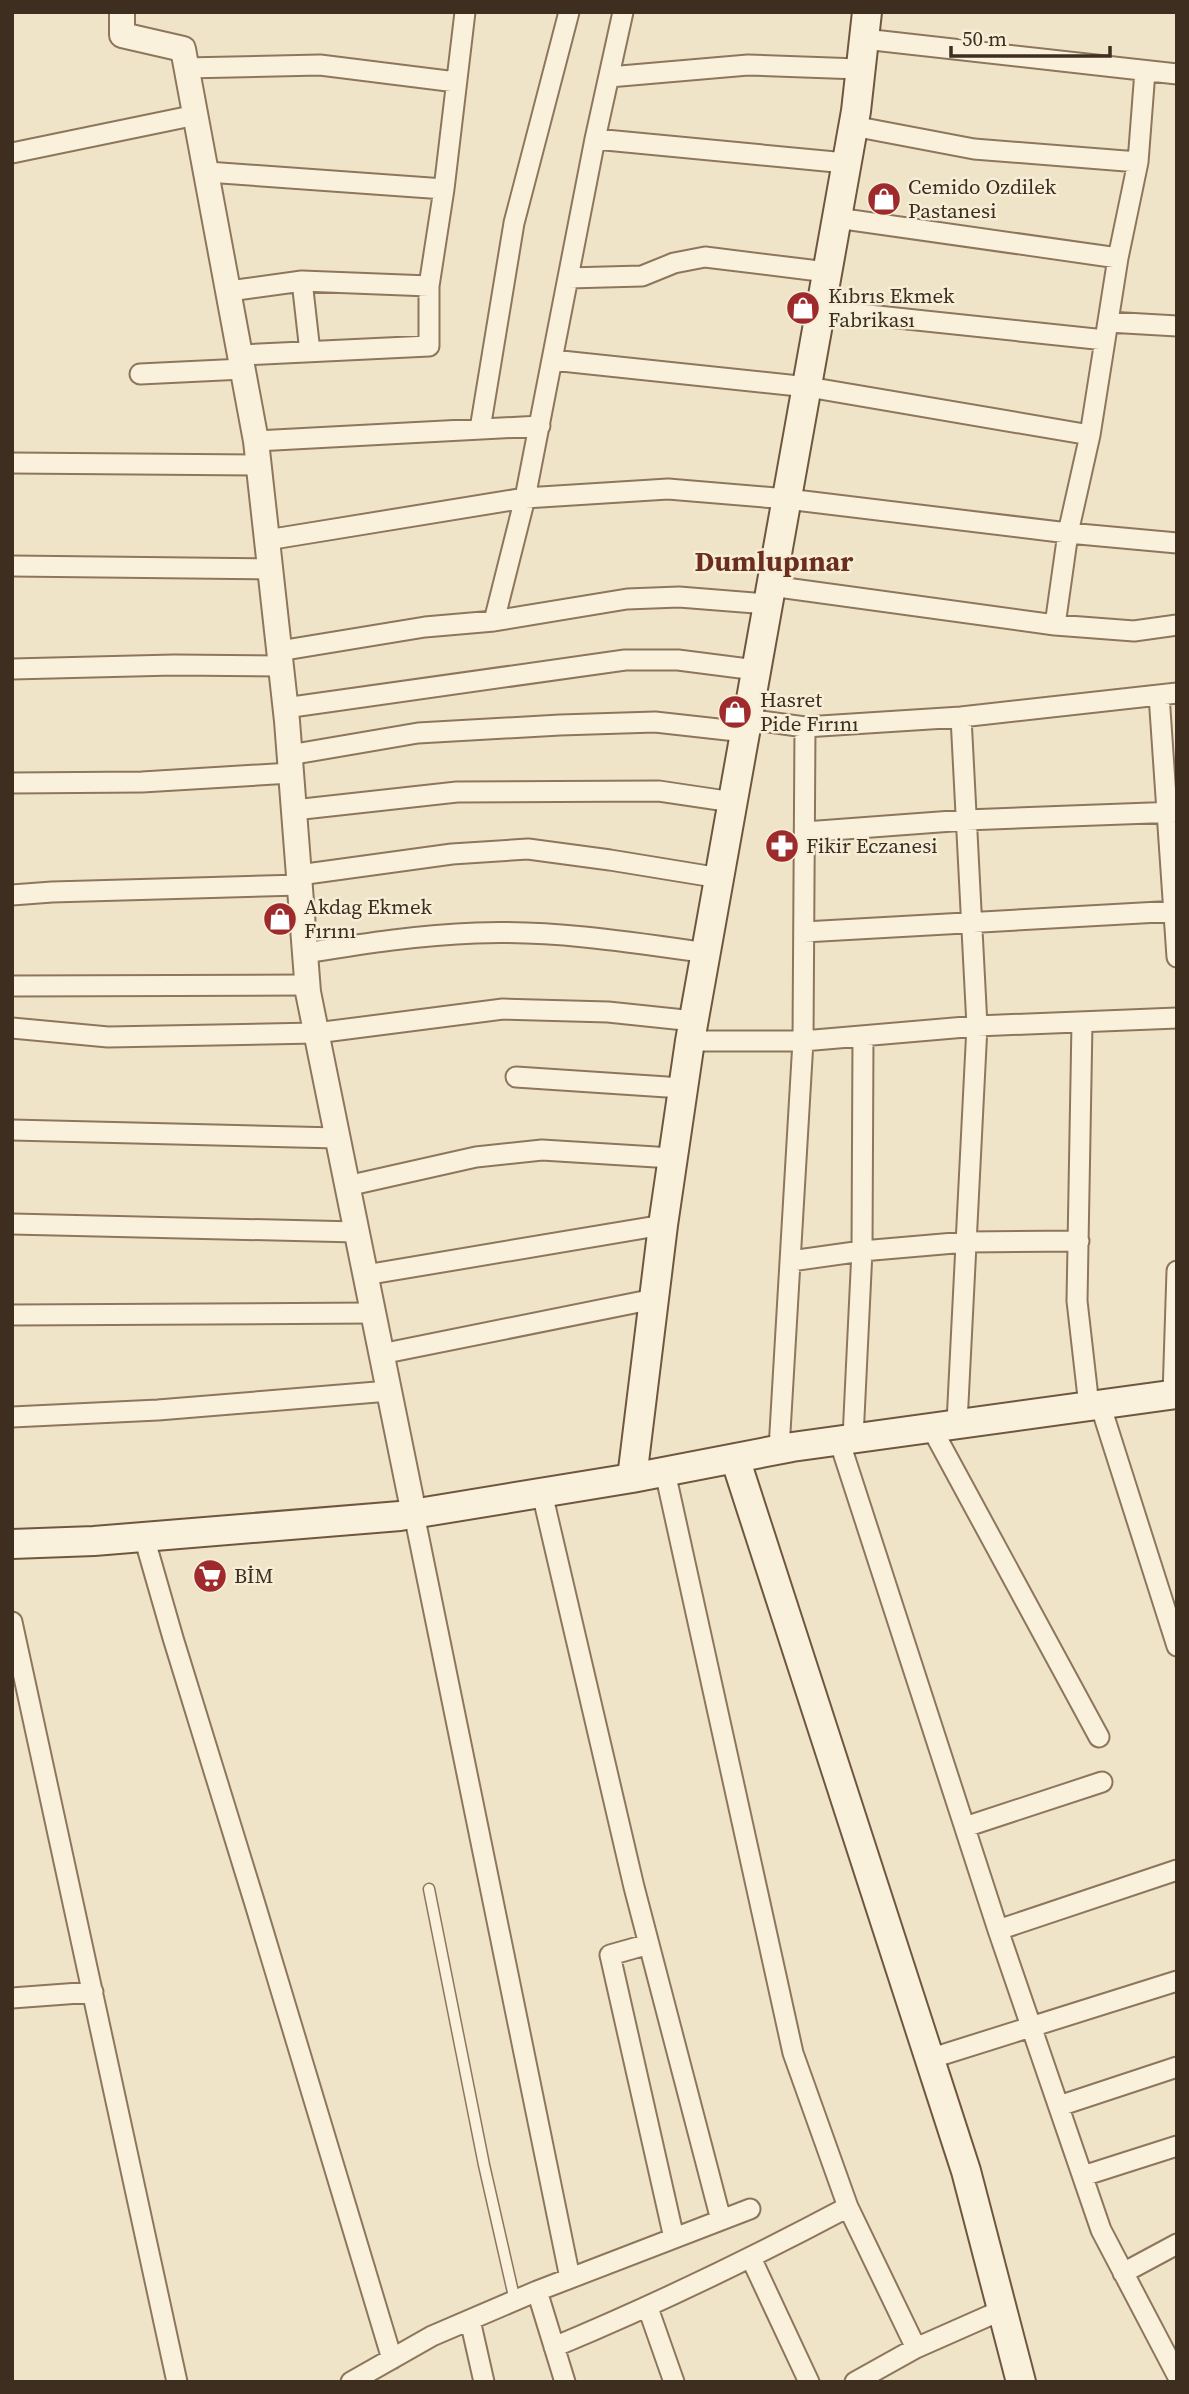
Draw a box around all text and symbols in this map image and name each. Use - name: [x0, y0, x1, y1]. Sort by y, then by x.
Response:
- scale bar: [951, 14, 1110, 58]
- text: 50 m: [962, 24, 1007, 53]
- place label: Cemido Ozdilek Pastanesi: [908, 172, 1057, 225]
- shop icon: Cemido Ozdilek Pastanesi: [865, 180, 903, 218]
- place label: Kıbrıs Ekmek Fabrikası: [828, 281, 955, 334]
- shop icon: Kıbrıs Ekmek Fabrikası: [784, 289, 822, 327]
- district label: Dumlupınar: [695, 542, 853, 580]
- place label: Hasret Pide Fırını: [760, 685, 858, 738]
- shop icon: Hasret Pide Fırını: [716, 693, 754, 731]
- pharmacy icon: Fikir Eczanesi: [763, 827, 801, 865]
- place label: Fikir Eczanesi: [806, 831, 938, 860]
- place label: Akdag Ekmek Fırını: [304, 892, 433, 945]
- shop icon: Akdag Ekmek Fırını: [261, 900, 299, 938]
- supermarket icon: BİM: [191, 1557, 229, 1595]
- place label: BİM: [234, 1561, 273, 1590]

